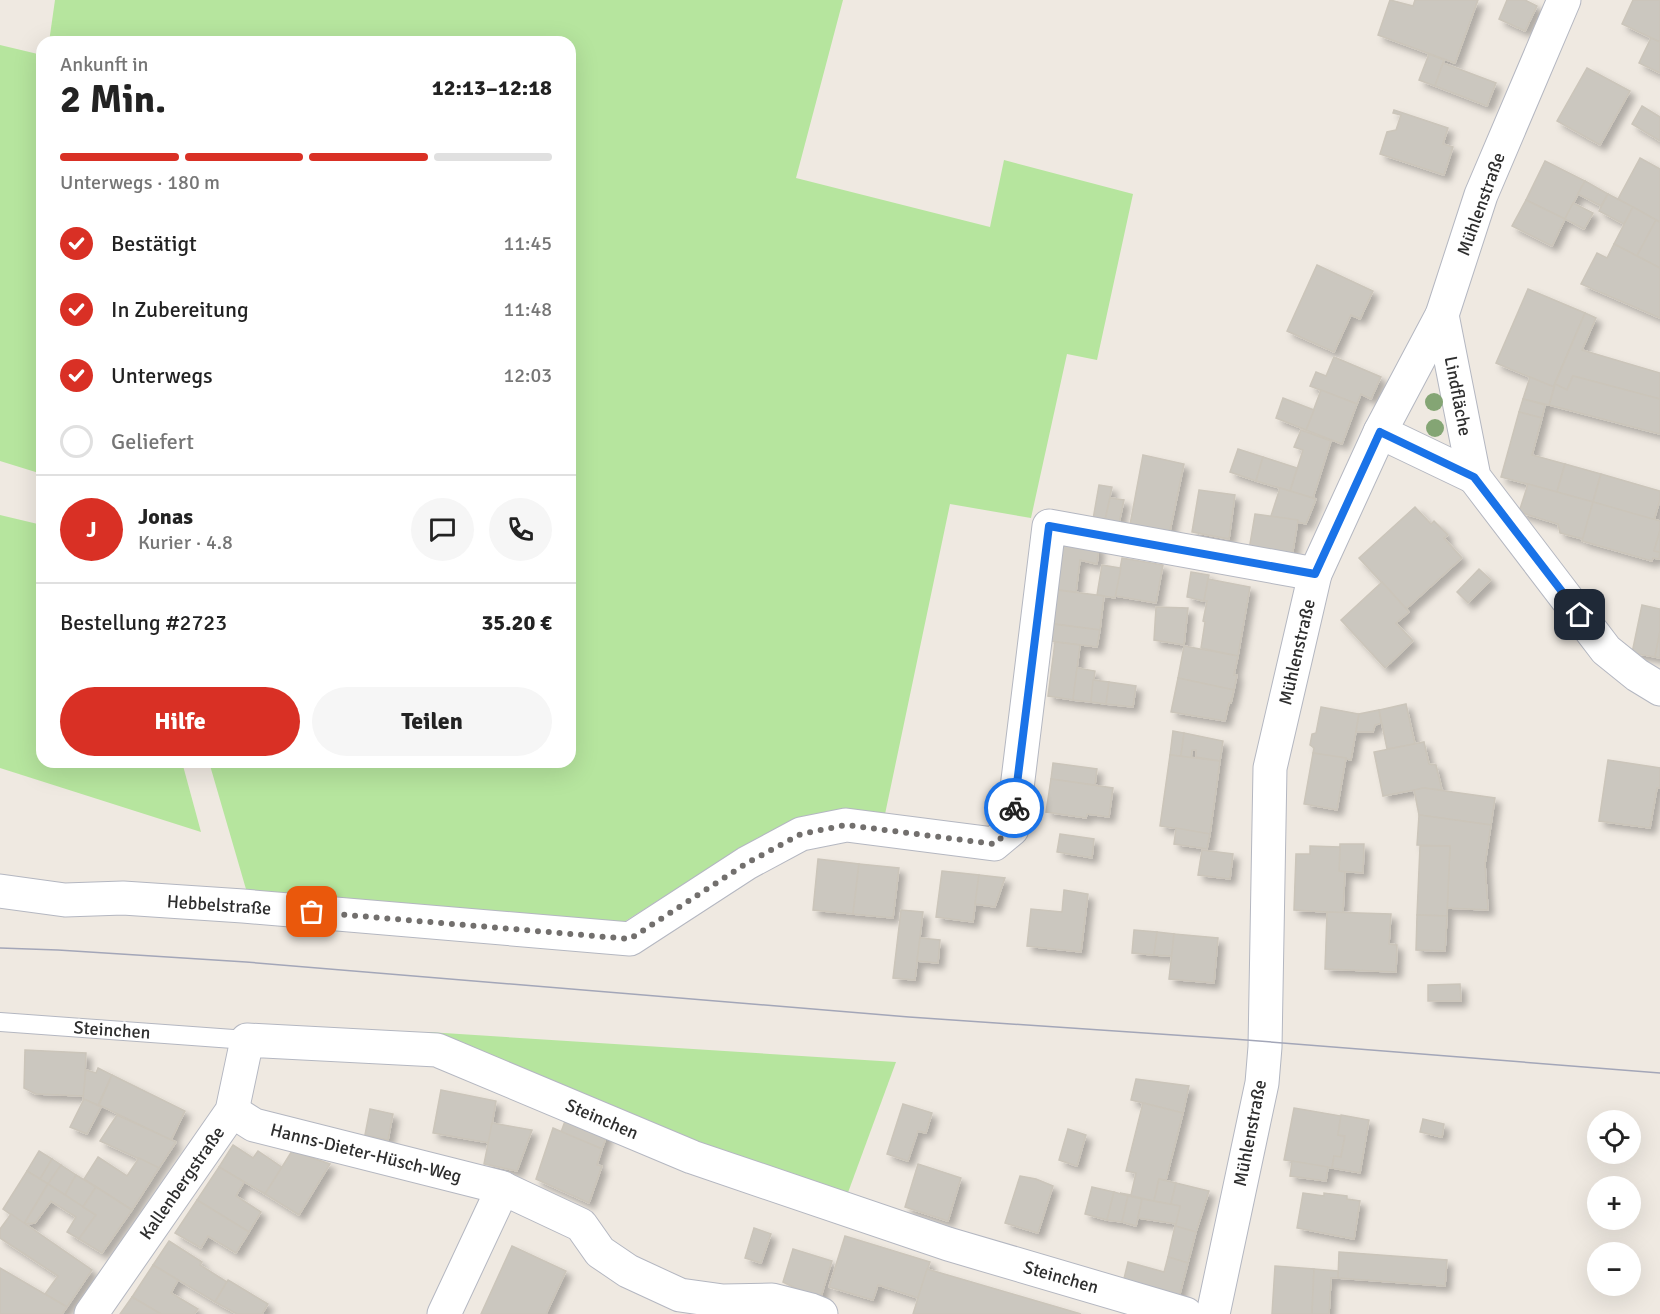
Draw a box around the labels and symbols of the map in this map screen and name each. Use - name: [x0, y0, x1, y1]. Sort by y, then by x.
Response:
- street label: Mühlenstraße: [1452, 149, 1510, 259]
- street label: Lindfläche: [1439, 354, 1477, 438]
- pin: [1554, 589, 1605, 640]
- street label: Mühlenstraße: [1274, 597, 1320, 707]
- courier: [984, 778, 1044, 838]
- pin: [286, 886, 337, 937]
- street label: Hebbelstraße: [166, 890, 272, 920]
- street label: Steinchen: [73, 1016, 151, 1044]
- street label: Mühlenstraße: [1229, 1078, 1271, 1188]
- street label: Steinchen: [562, 1094, 642, 1144]
- street label: Hanns-Dieter-Hüsch-Weg: [268, 1119, 464, 1187]
- street label: Kallenbergstraße: [135, 1122, 229, 1244]
- street label: Steinchen: [1021, 1256, 1101, 1298]

